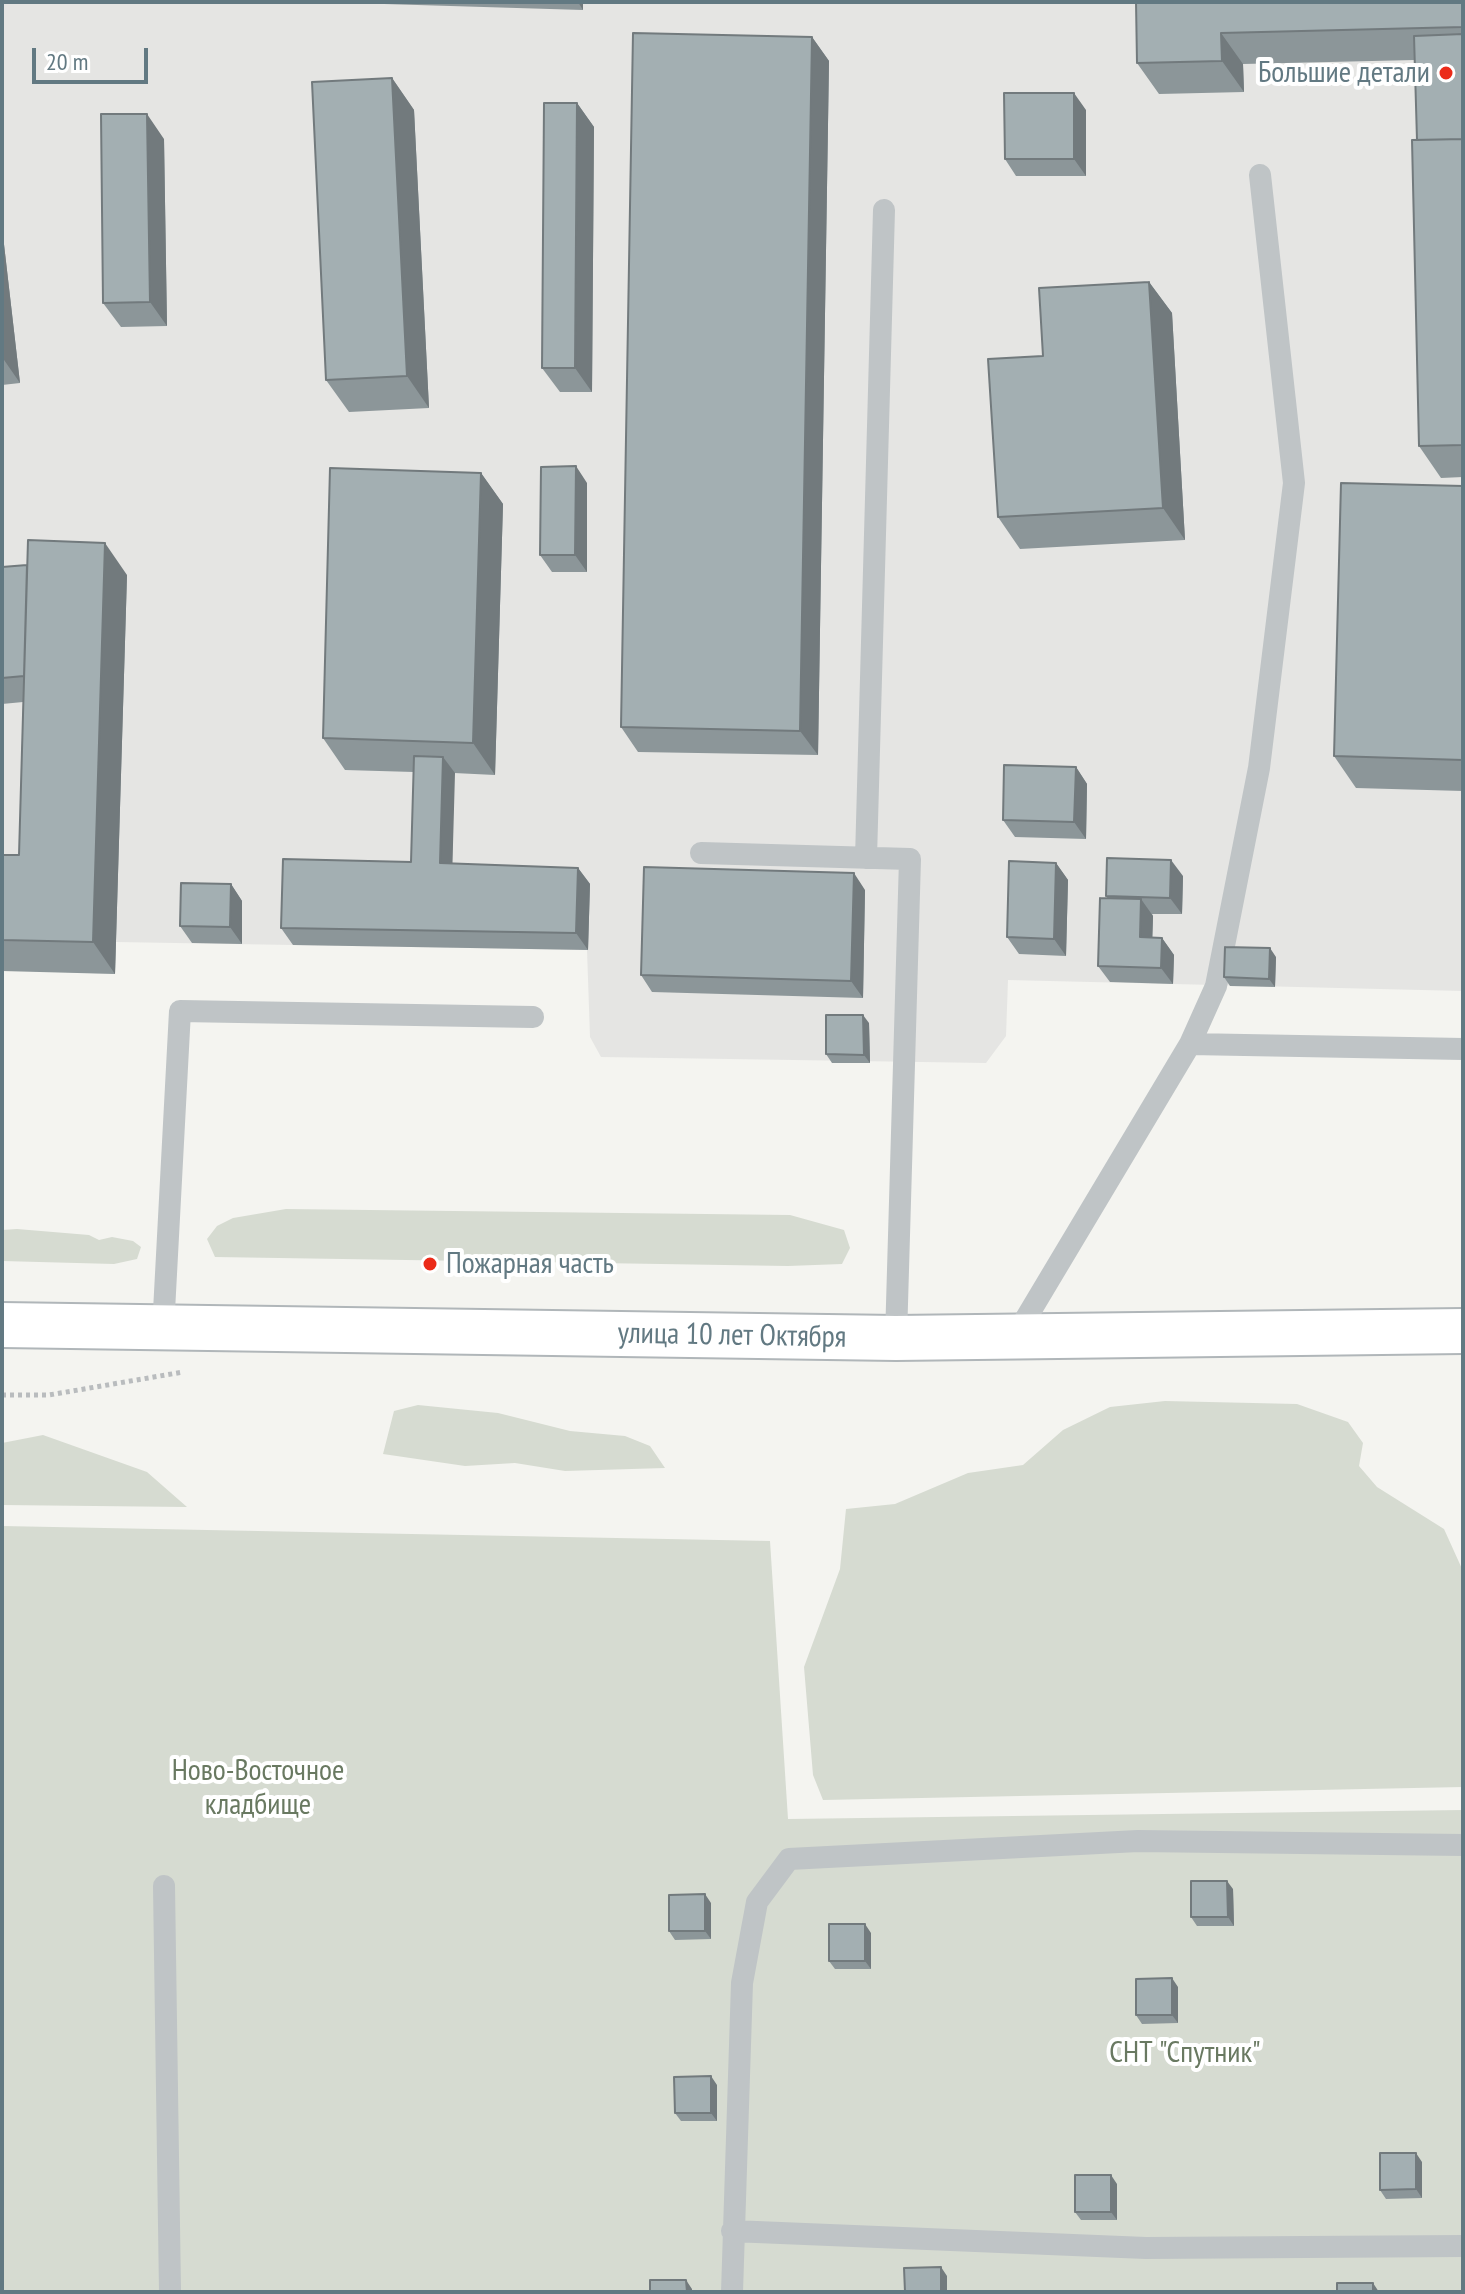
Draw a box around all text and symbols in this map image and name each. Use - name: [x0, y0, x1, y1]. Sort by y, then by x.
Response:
- scale bar: [36, 32, 152, 82]
- text: 20 m: [46, 46, 88, 77]
- place label: Большие детали: [1258, 55, 1430, 91]
- marker: Большие детали: [1437, 64, 1455, 82]
- place label: Пожарная часть: [446, 1246, 614, 1282]
- marker: Пожарная часть: [421, 1255, 439, 1273]
- street label: улица 10 лет Октября: [617, 1316, 847, 1356]
- park label: Ново-Восточное кладбище: [172, 1753, 344, 1824]
- park label: СНТ "Спутник": [1109, 2035, 1261, 2071]

